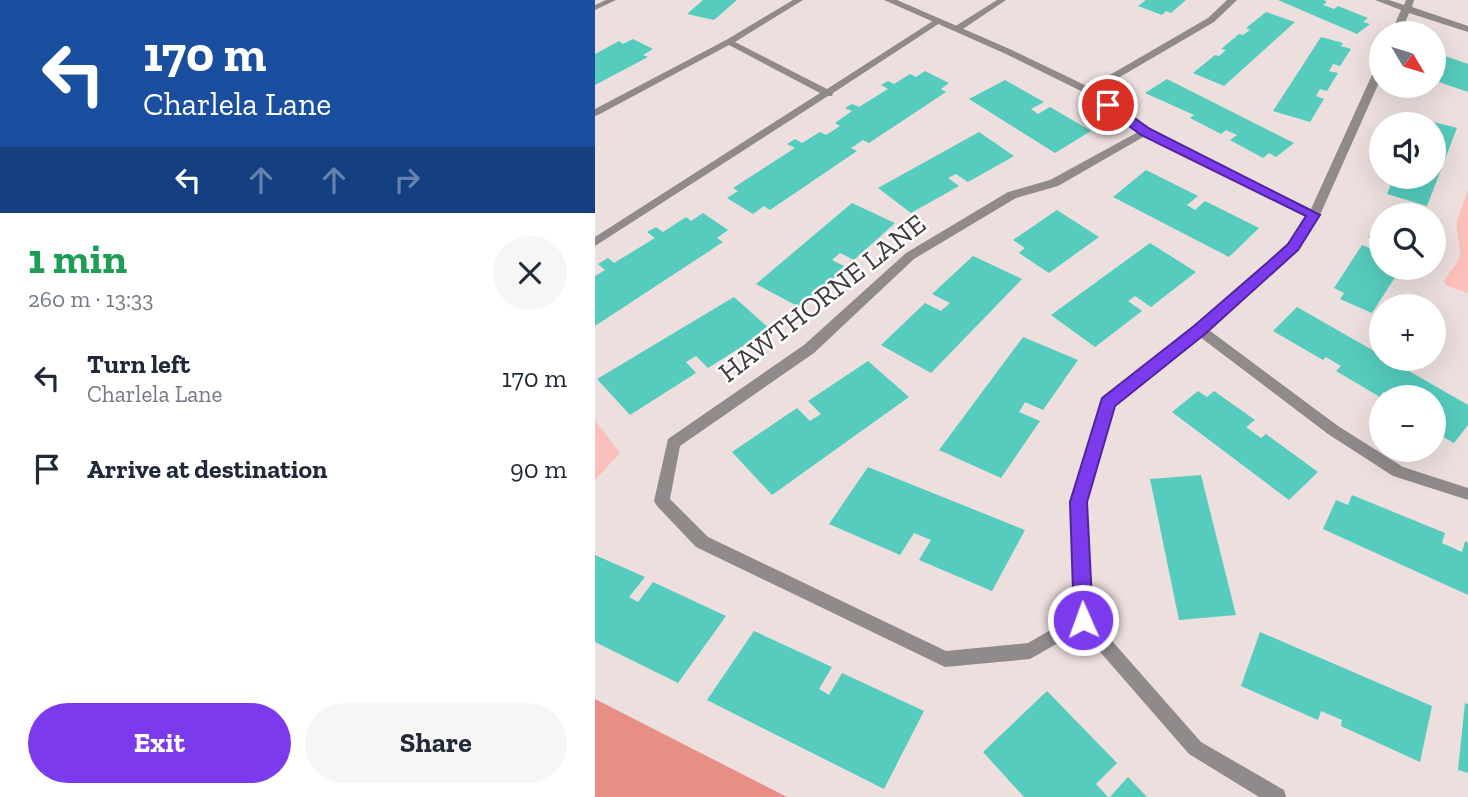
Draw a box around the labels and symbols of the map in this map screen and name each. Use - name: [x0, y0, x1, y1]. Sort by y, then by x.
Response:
- north arrow: [1369, 21, 1445, 98]
- pin: [1078, 75, 1138, 135]
- street label: HAWTHORNE LANE: [712, 207, 932, 389]
- position arrow: [1046, 583, 1120, 657]

